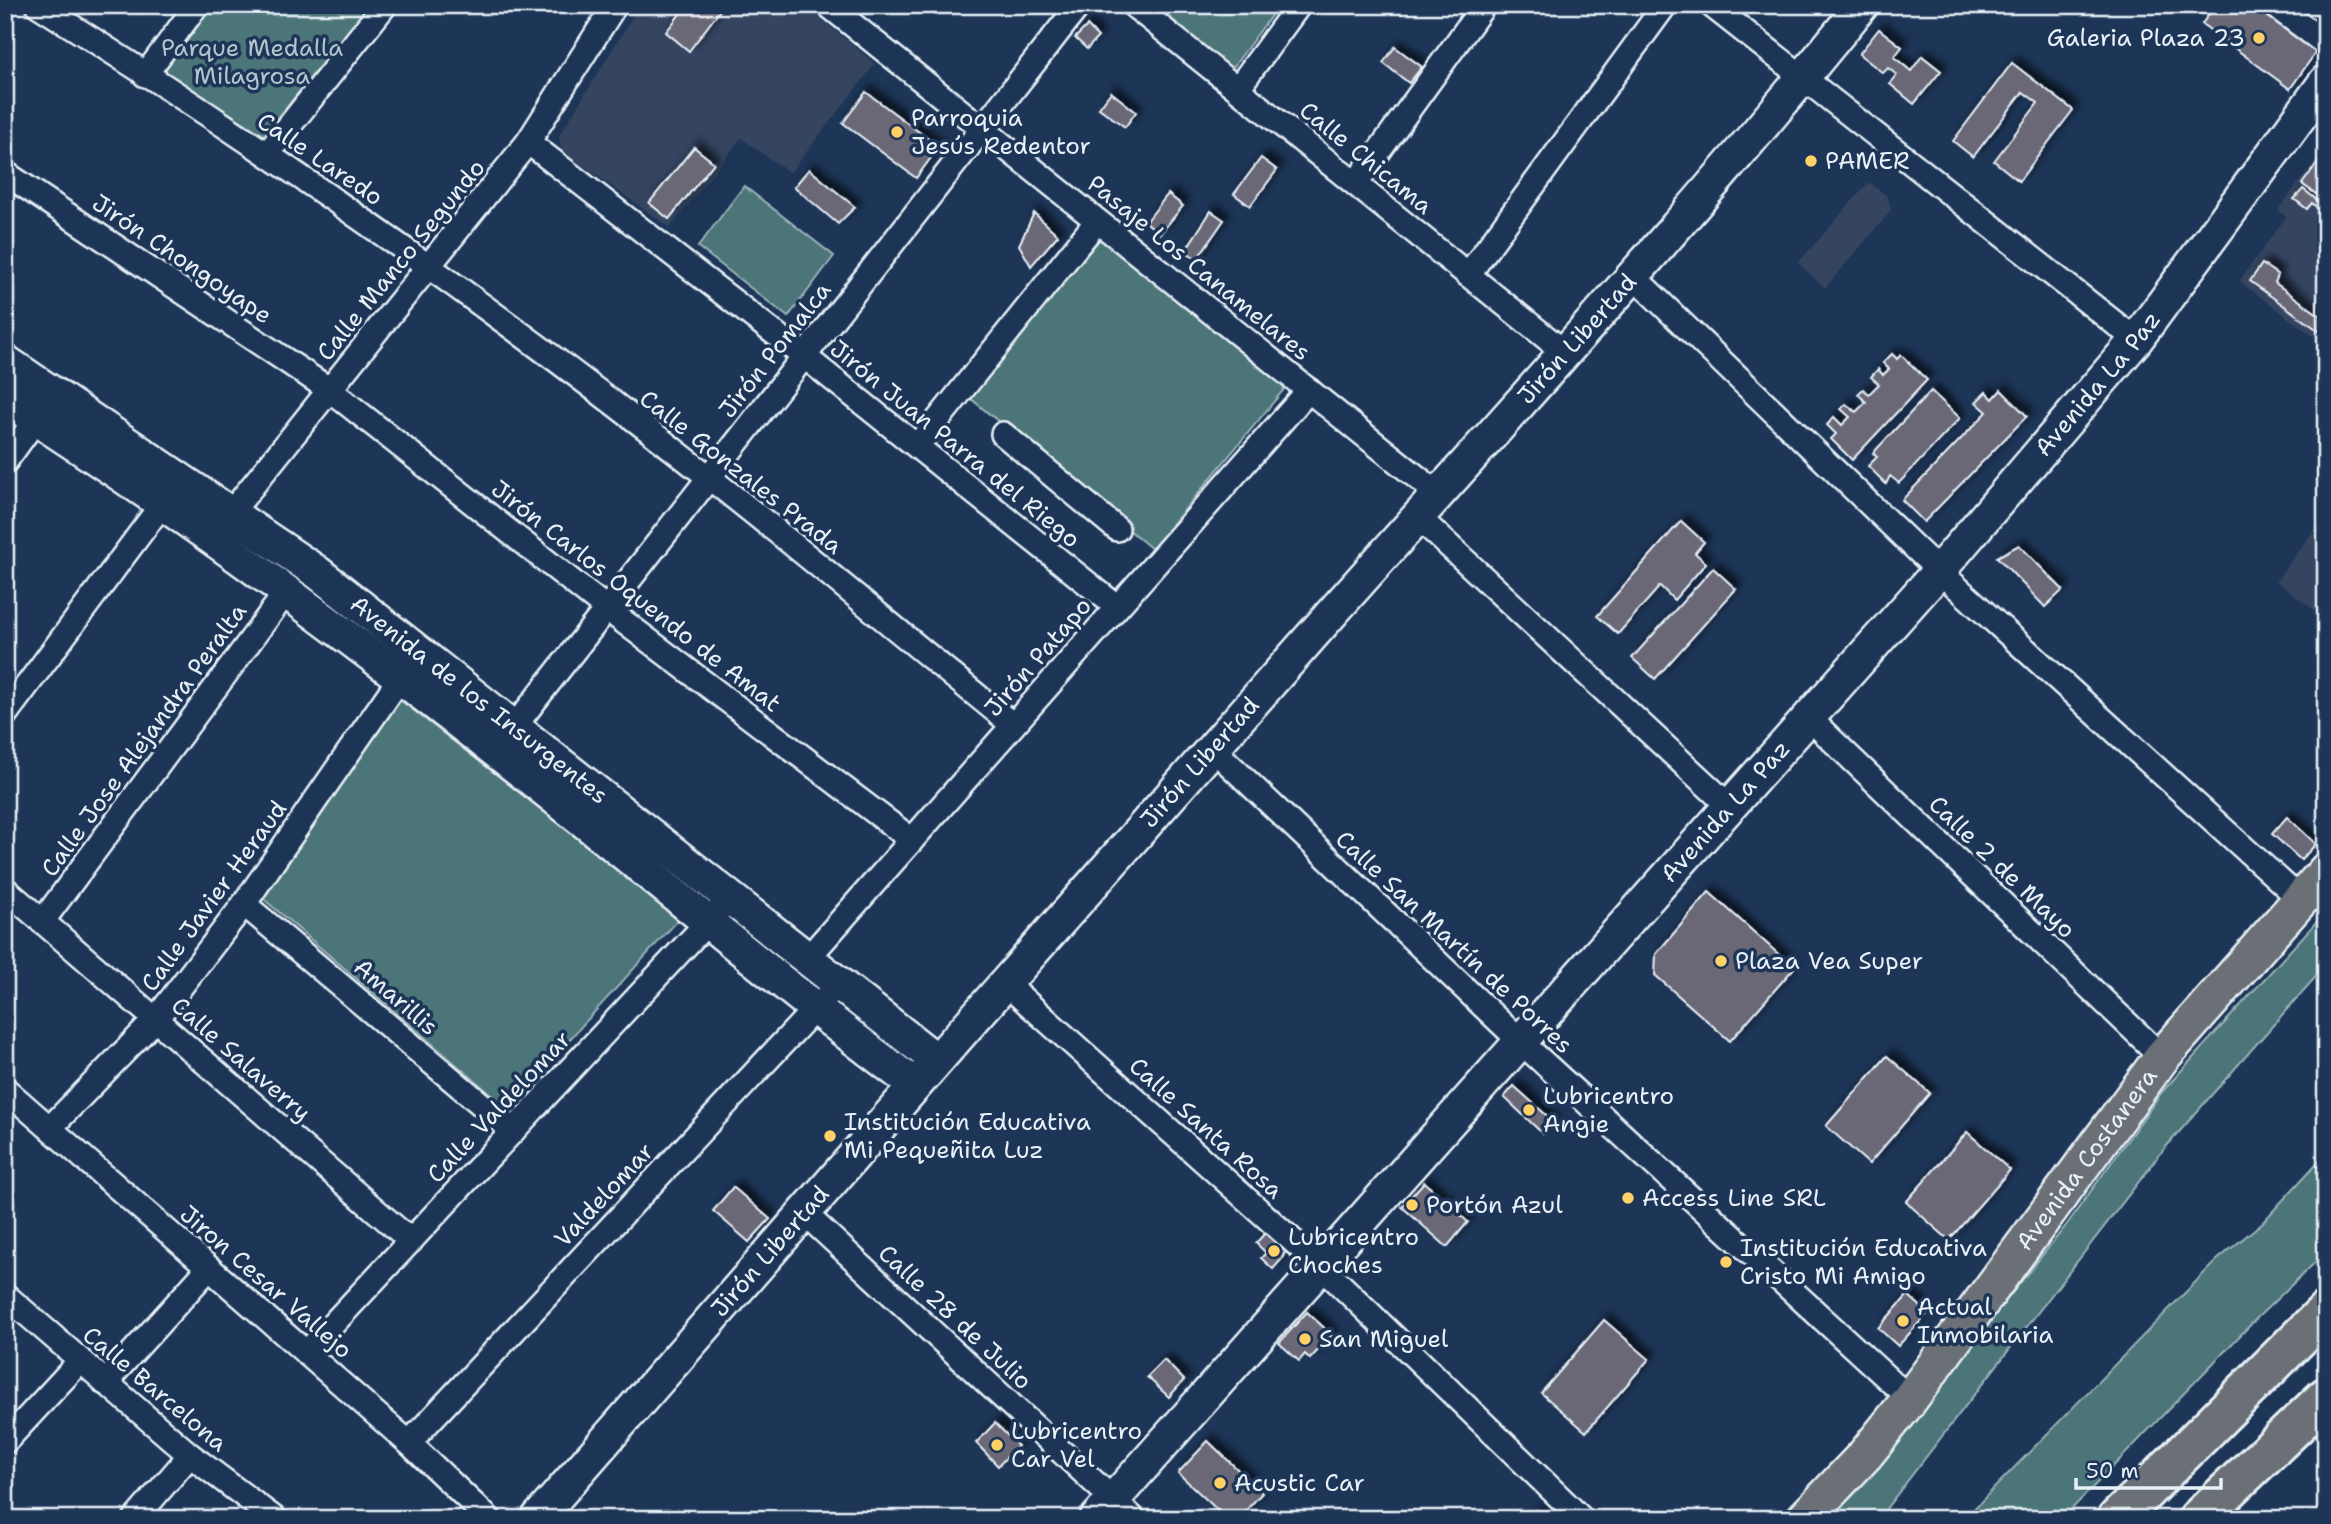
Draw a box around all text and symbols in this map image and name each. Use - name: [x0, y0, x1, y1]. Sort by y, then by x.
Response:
- place label: Galeria Plaza 23: [2047, 22, 2245, 54]
- marker: Galeria Plaza 23: [2251, 30, 2267, 46]
- park label: Parque Medalla Milagrosa: [161, 32, 343, 92]
- street label: Calle Chicama: [1293, 94, 1439, 222]
- place label: Parroquia Jesús Redentor: [911, 102, 1091, 162]
- street label: Calle Laredo: [251, 105, 389, 213]
- marker: Parroquia Jesús Redentor: [889, 124, 905, 140]
- place label: PAMER: [1825, 145, 1910, 177]
- street label: Calle Manco Segundo: [310, 153, 492, 367]
- marker: PAMER: [1803, 153, 1819, 169]
- street label: Pasaje Los Canamelares: [1081, 168, 1317, 368]
- street label: Jirón Chongoyape: [86, 187, 278, 331]
- street label: Jirón Libertad: [1510, 267, 1644, 411]
- street label: Jirón Pomalca: [712, 275, 838, 425]
- street label: Avenida La Paz: [2028, 305, 2168, 463]
- street label: Jirón Juan Parra del Riego: [823, 333, 1087, 555]
- street label: Calle Gonzales Prada: [633, 383, 849, 561]
- street label: Jirón Carlos Oquendo de Amat: [485, 473, 787, 719]
- street label: Avenida de los Insurgentes: [343, 588, 615, 811]
- street label: Jirón Patapo: [977, 591, 1099, 723]
- street label: Calle Jose Alejandra Peralta: [34, 597, 254, 883]
- street label: Jirón Libertad: [1133, 690, 1266, 835]
- street label: Avenida La Paz: [1653, 733, 1797, 889]
- street label: Calle 2 de Mayo: [1922, 789, 2082, 945]
- street label: Calle Javier Heraud: [134, 794, 294, 998]
- street label: Calle San Martín de Porres: [1328, 823, 1580, 1061]
- place label: Plaza Vea Super: [1735, 945, 1923, 977]
- street label: Amarillis: [347, 951, 445, 1043]
- marker: Plaza Vea Super: [1713, 953, 1729, 969]
- street label: Calle Salaverry: [164, 990, 318, 1128]
- street label: Calle Valdelomar: [420, 1024, 578, 1190]
- street label: Calle Santa Rosa: [1122, 1050, 1290, 1206]
- street label: Avenida Costanera: [2009, 1061, 2165, 1257]
- place label: Lubricentro Angie: [1543, 1080, 1674, 1140]
- marker: Lubricentro Angie: [1521, 1102, 1537, 1118]
- place label: Institución Educativa Mi Pequeñita Luz: [844, 1106, 1091, 1166]
- marker: Institución Educativa Mi Pequeñita Luz: [822, 1128, 838, 1144]
- street label: Valdelomar: [547, 1136, 661, 1254]
- street label: Jirón Libertad: [704, 1179, 836, 1324]
- place label: Access Line SRL: [1642, 1182, 1826, 1214]
- place label: Portón Azul: [1426, 1189, 1564, 1221]
- marker: Access Line SRL: [1620, 1190, 1636, 1206]
- marker: Portón Azul: [1404, 1197, 1420, 1213]
- street label: Jiron Cesar Vallejo: [173, 1198, 359, 1366]
- place label: Lubricentro Choches: [1288, 1221, 1419, 1281]
- place label: Institución Educativa Cristo Mi Amigo: [1740, 1232, 1987, 1292]
- street label: Calle 28 de Julio: [871, 1237, 1039, 1397]
- marker: Lubricentro Choches: [1266, 1243, 1282, 1259]
- marker: Institución Educativa Cristo Mi Amigo: [1718, 1254, 1734, 1270]
- place label: Actual Inmobilaria: [1917, 1291, 2053, 1351]
- marker: Actual Inmobilaria: [1895, 1313, 1911, 1329]
- street label: Calle Barcelona: [76, 1319, 234, 1459]
- place label: San Miguel: [1319, 1323, 1449, 1355]
- marker: San Miguel: [1297, 1331, 1313, 1347]
- place label: Lubricentro Car Vel: [1011, 1415, 1142, 1475]
- marker: Lubricentro Car Vel: [989, 1437, 1005, 1453]
- scale bar: [2076, 1447, 2221, 1491]
- text: 50 m: [2086, 1457, 2139, 1485]
- place label: Acustic Car: [1234, 1467, 1365, 1499]
- marker: Acustic Car: [1212, 1475, 1228, 1491]

